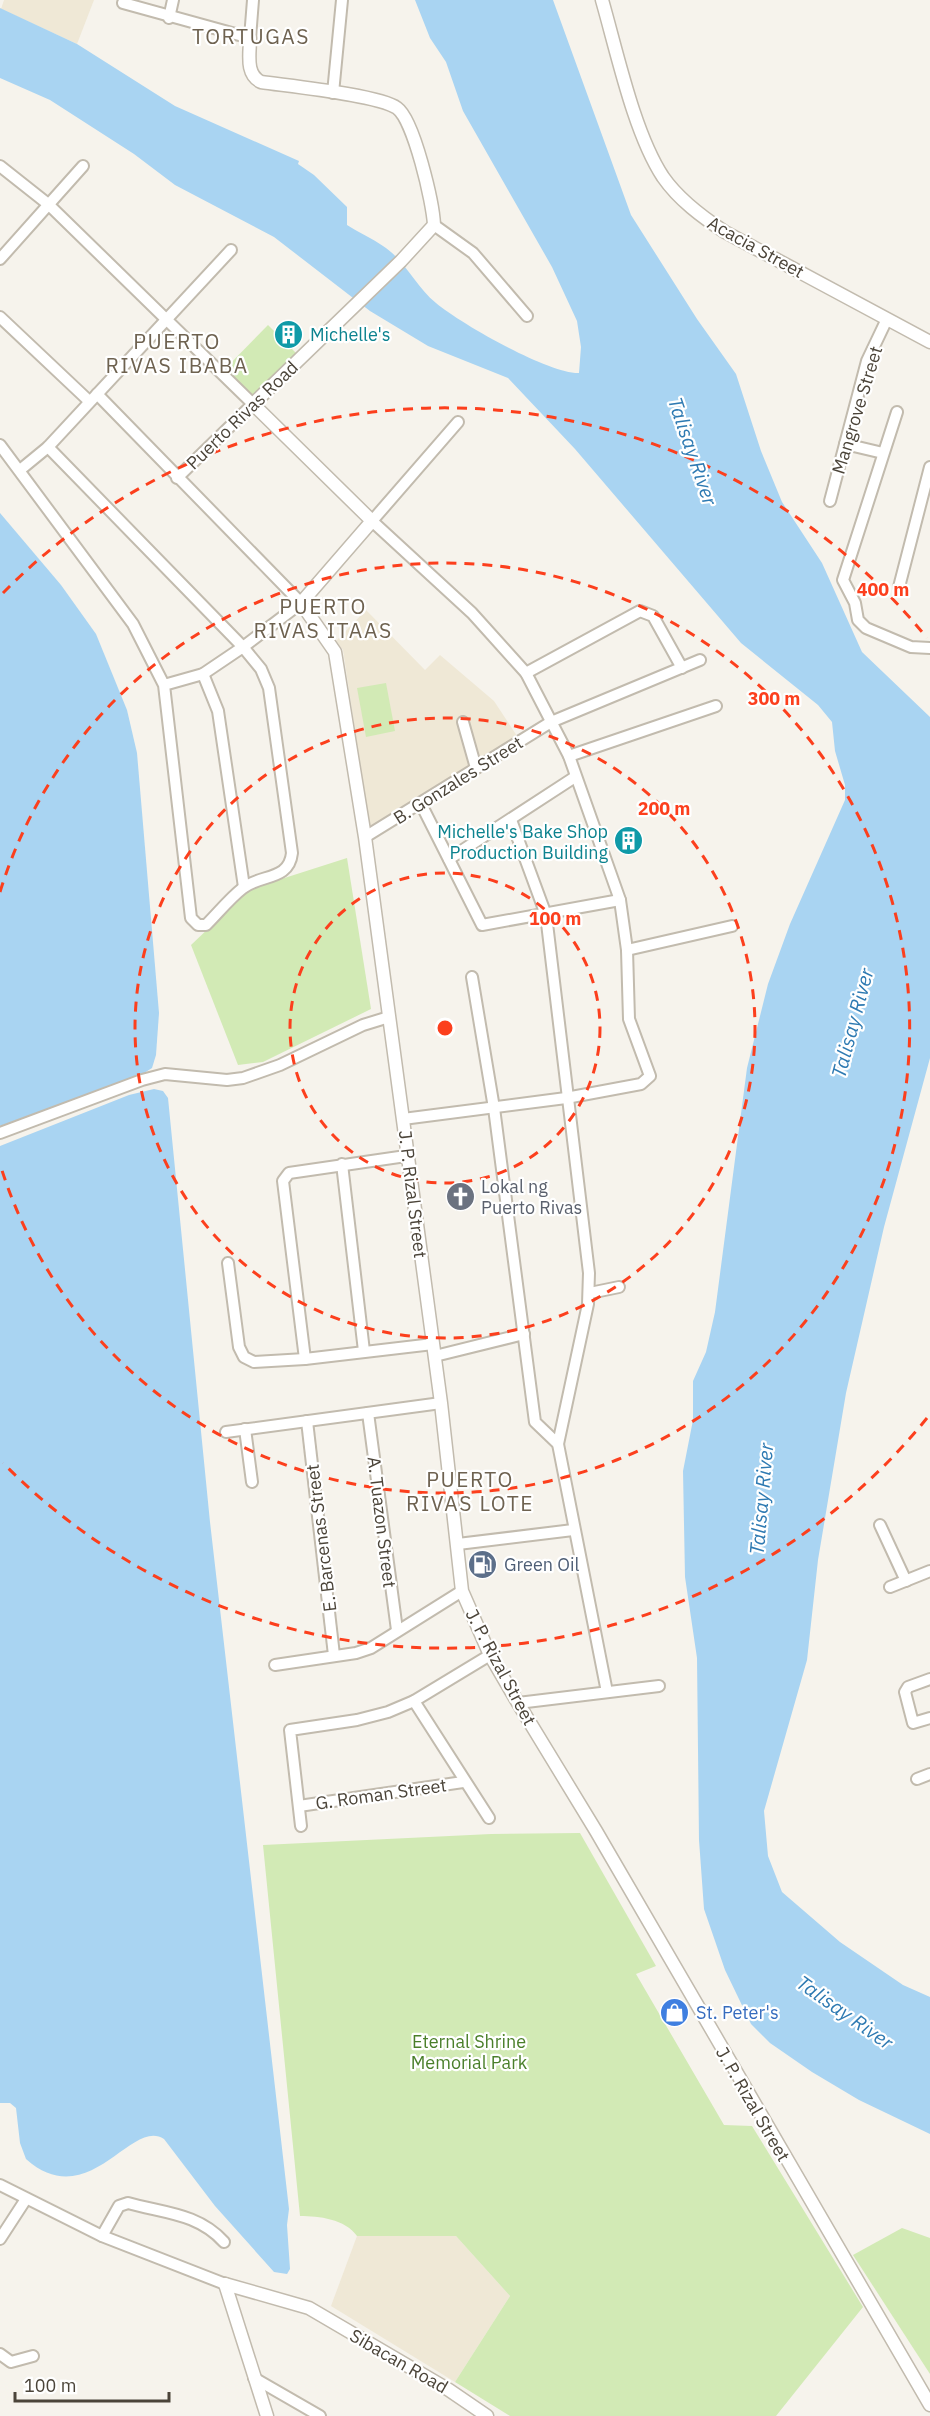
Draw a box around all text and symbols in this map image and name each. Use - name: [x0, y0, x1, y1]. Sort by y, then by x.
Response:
- district label: TORTUGAS: [192, 22, 310, 50]
- street label: Acacia Street: [704, 211, 808, 283]
- building icon: Michelle's: [273, 318, 305, 350]
- place label: Michelle's: [310, 323, 391, 346]
- district label: PUERTO RIVAS IBABA: [105, 327, 249, 379]
- street label: Mangrove Street: [827, 343, 887, 477]
- street label: Puerto Rivas Road: [181, 356, 303, 474]
- water label: Talisay River: [662, 394, 724, 509]
- text: 400 m: [857, 578, 909, 601]
- district label: PUERTO RIVAS ITAAS: [253, 592, 393, 644]
- text: 300 m: [748, 687, 800, 710]
- street label: B. Gonzales Street: [389, 731, 527, 829]
- text: 200 m: [638, 797, 690, 820]
- place label: Michelle's Bake Shop Production Building: [437, 820, 608, 864]
- building icon: Michelle's Bake Shop Production Building: [613, 825, 645, 857]
- text: 100 m: [529, 907, 581, 930]
- water label: Talisay River: [824, 965, 880, 1081]
- centre of rings: [435, 1018, 455, 1038]
- street label: J. P. Rizal Street: [394, 1129, 432, 1259]
- place label: Lokal ng Puerto Rivas: [481, 1175, 582, 1219]
- church icon: Lokal ng Puerto Rivas: [444, 1180, 476, 1212]
- water label: Talisay River: [743, 1441, 779, 1556]
- street label: A. Tuazon Street: [363, 1455, 401, 1589]
- street label: E. Barcenas Street: [301, 1463, 341, 1613]
- district label: PUERTO RIVAS LOTE: [406, 1465, 534, 1517]
- fuel station icon: Green Oil: [467, 1548, 499, 1580]
- place label: Green Oil: [504, 1553, 580, 1576]
- street label: J. P. Rizal Street: [461, 1605, 541, 1729]
- street label: G. Roman Street: [314, 1773, 448, 1815]
- water label: Talisay River: [791, 1969, 899, 2056]
- shop icon: St. Peter's: [659, 1996, 691, 2028]
- place label: St. Peter's: [696, 2001, 779, 2024]
- park label: Eternal Shrine Memorial Park: [411, 2030, 528, 2074]
- street label: J. P. Rizal Street: [711, 2043, 795, 2165]
- street label: Sibacan Road: [346, 2324, 452, 2398]
- scale bar: [15, 2365, 170, 2403]
- text: 100 m: [24, 2374, 76, 2397]

